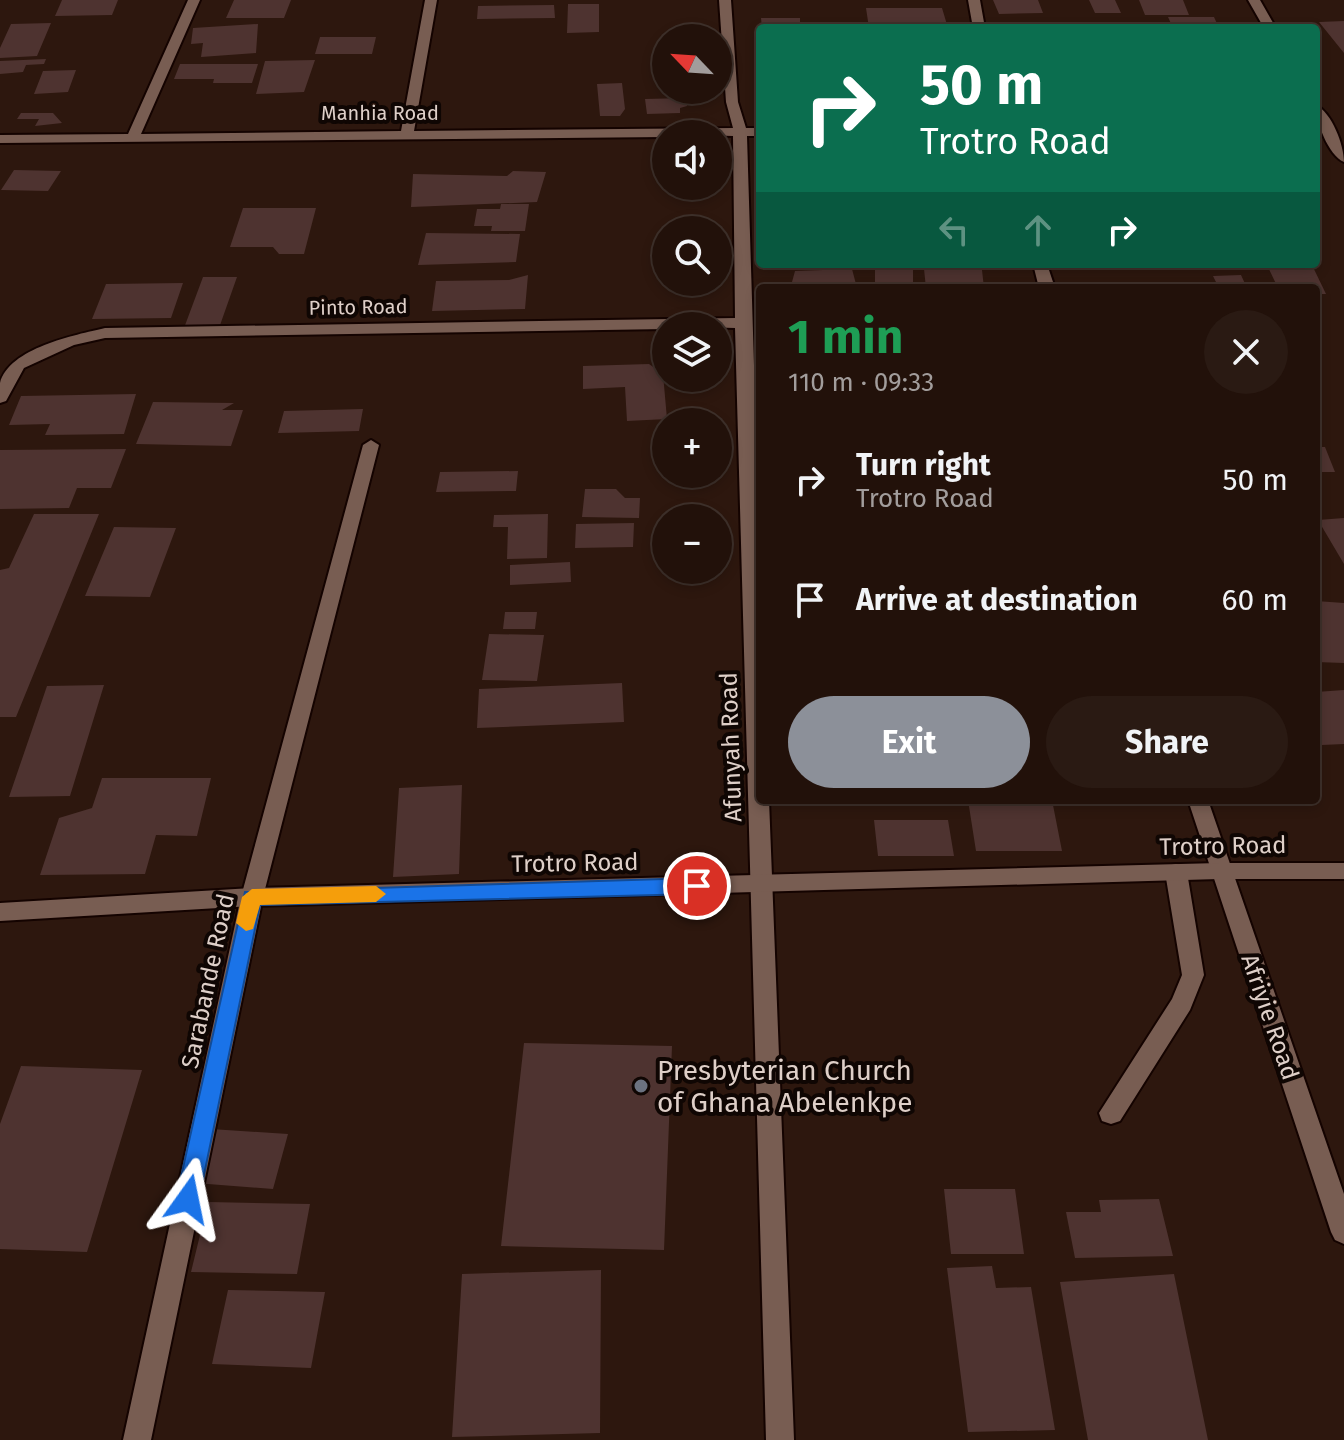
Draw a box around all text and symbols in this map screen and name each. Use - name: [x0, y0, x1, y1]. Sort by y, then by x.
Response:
- north arrow: [652, 24, 732, 104]
- map controls: [652, 24, 732, 584]
- text: 50 m: [920, 52, 1043, 119]
- icon: right: [788, 56, 892, 160]
- street label: Manhia Road: [321, 101, 439, 125]
- button: sound: [652, 120, 732, 200]
- text: Trotro Road: [920, 120, 1111, 164]
- icon: left: [932, 208, 976, 252]
- icon: ahead: [1016, 208, 1060, 252]
- icon: right: [1100, 208, 1144, 252]
- button: search: [652, 216, 732, 296]
- street label: Pinto Road: [308, 294, 408, 320]
- text: 1 min: [788, 308, 903, 366]
- button: close: [1204, 310, 1288, 394]
- button: layers: [652, 312, 732, 392]
- text: 110 m · 09:33: [788, 367, 934, 398]
- button: +: [652, 408, 732, 488]
- text: Turn right: [856, 447, 991, 483]
- icon: right: [788, 458, 832, 502]
- text: 50 m: [1223, 462, 1288, 498]
- text: Trotro Road: [856, 483, 994, 514]
- button: −: [652, 504, 732, 584]
- icon: arrive: [788, 578, 832, 622]
- text: Arrive at destination: [856, 582, 1138, 618]
- text: 60 m: [1222, 582, 1288, 618]
- street label: Afunyah Road: [714, 672, 748, 822]
- button: Exit: [788, 696, 1030, 788]
- button: Share: [1046, 696, 1288, 788]
- street label: Trotro Road: [1159, 831, 1287, 861]
- street label: Trotro Road: [511, 848, 639, 878]
- pin: [663, 852, 731, 920]
- icon: arrive: [675, 864, 719, 908]
- street label: Sarabande Road: [176, 891, 240, 1071]
- street label: Afriyie Road: [1235, 950, 1305, 1084]
- place label: Presbyterian Church of Ghana Abelenkpe: [657, 1054, 912, 1119]
- marker: Presbyterian Church of Ghana Abelenkpe: [632, 1077, 650, 1095]
- position arrow: [146, 1157, 230, 1241]

